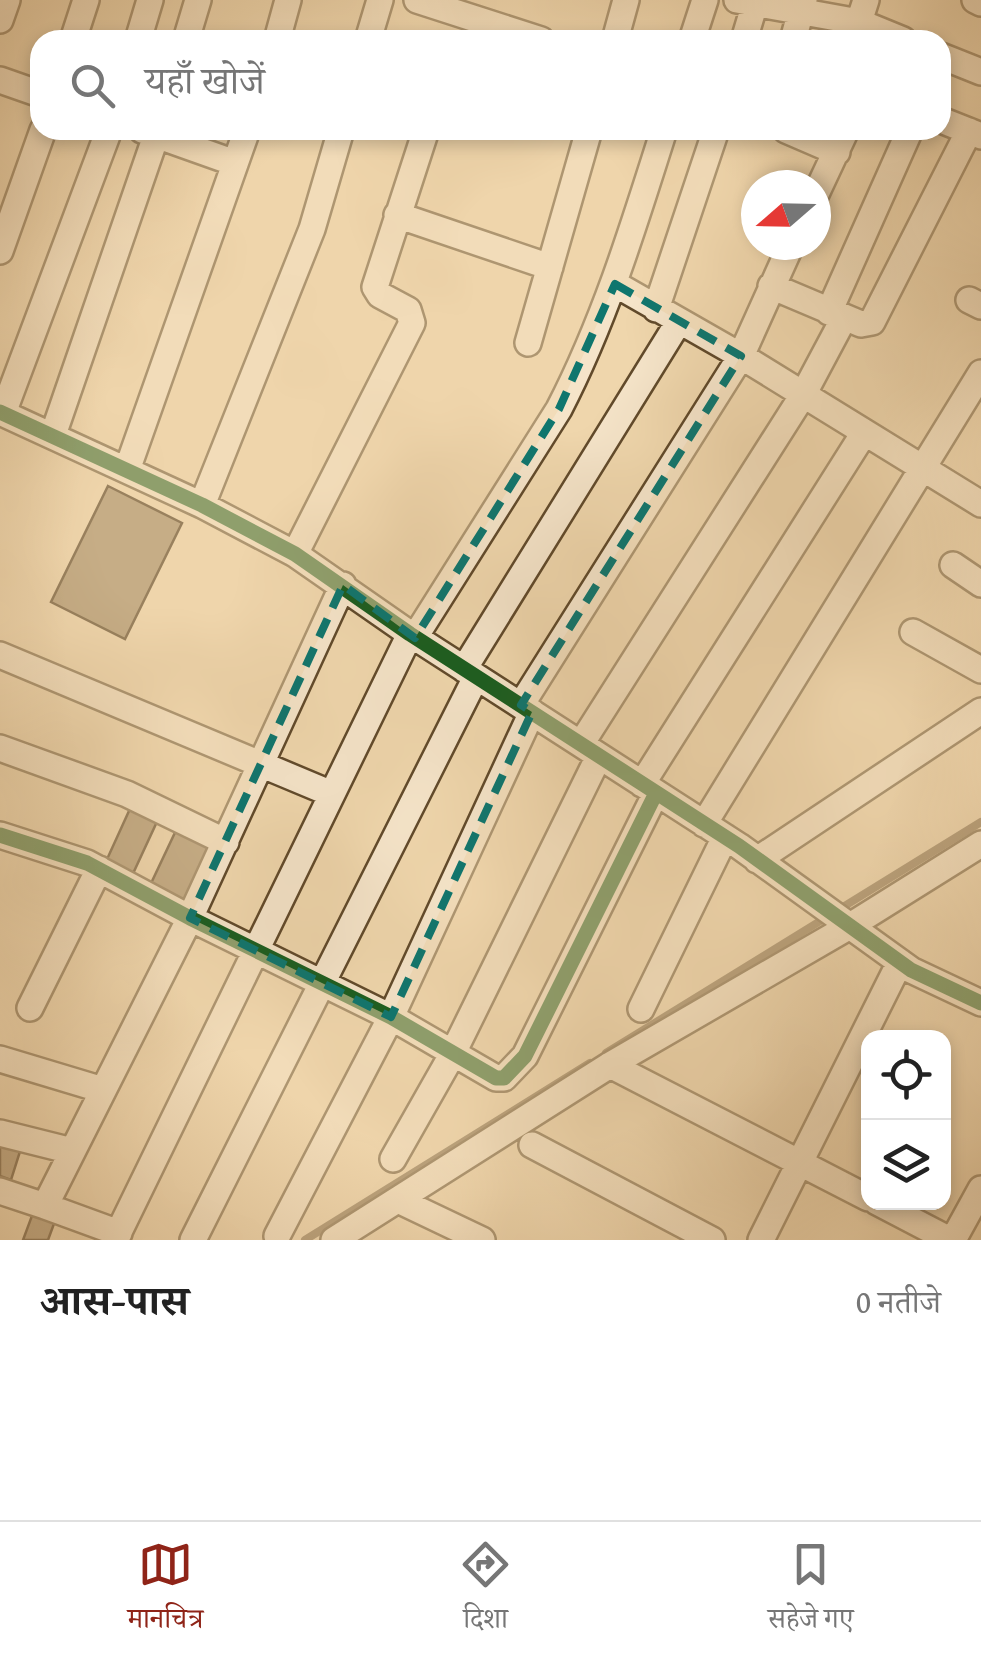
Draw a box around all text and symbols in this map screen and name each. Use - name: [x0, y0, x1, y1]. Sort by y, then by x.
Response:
- search box: [30, 30, 951, 140]
- text: यहाँ खोजें: [145, 52, 265, 108]
- icon: search: [65, 58, 120, 113]
- north arrow: [741, 170, 831, 260]
- map controls: [861, 1030, 951, 1210]
- button: locate: [861, 1030, 951, 1120]
- button: layers: [861, 1120, 951, 1210]
- text: आस-पास: [40, 1269, 189, 1330]
- text: 0 नतीजे: [856, 1278, 941, 1325]
- tab: मानचित्र: [127, 1537, 203, 1646]
- tab: दिशा: [458, 1537, 513, 1646]
- tab: सहेजे गए: [768, 1537, 854, 1646]

